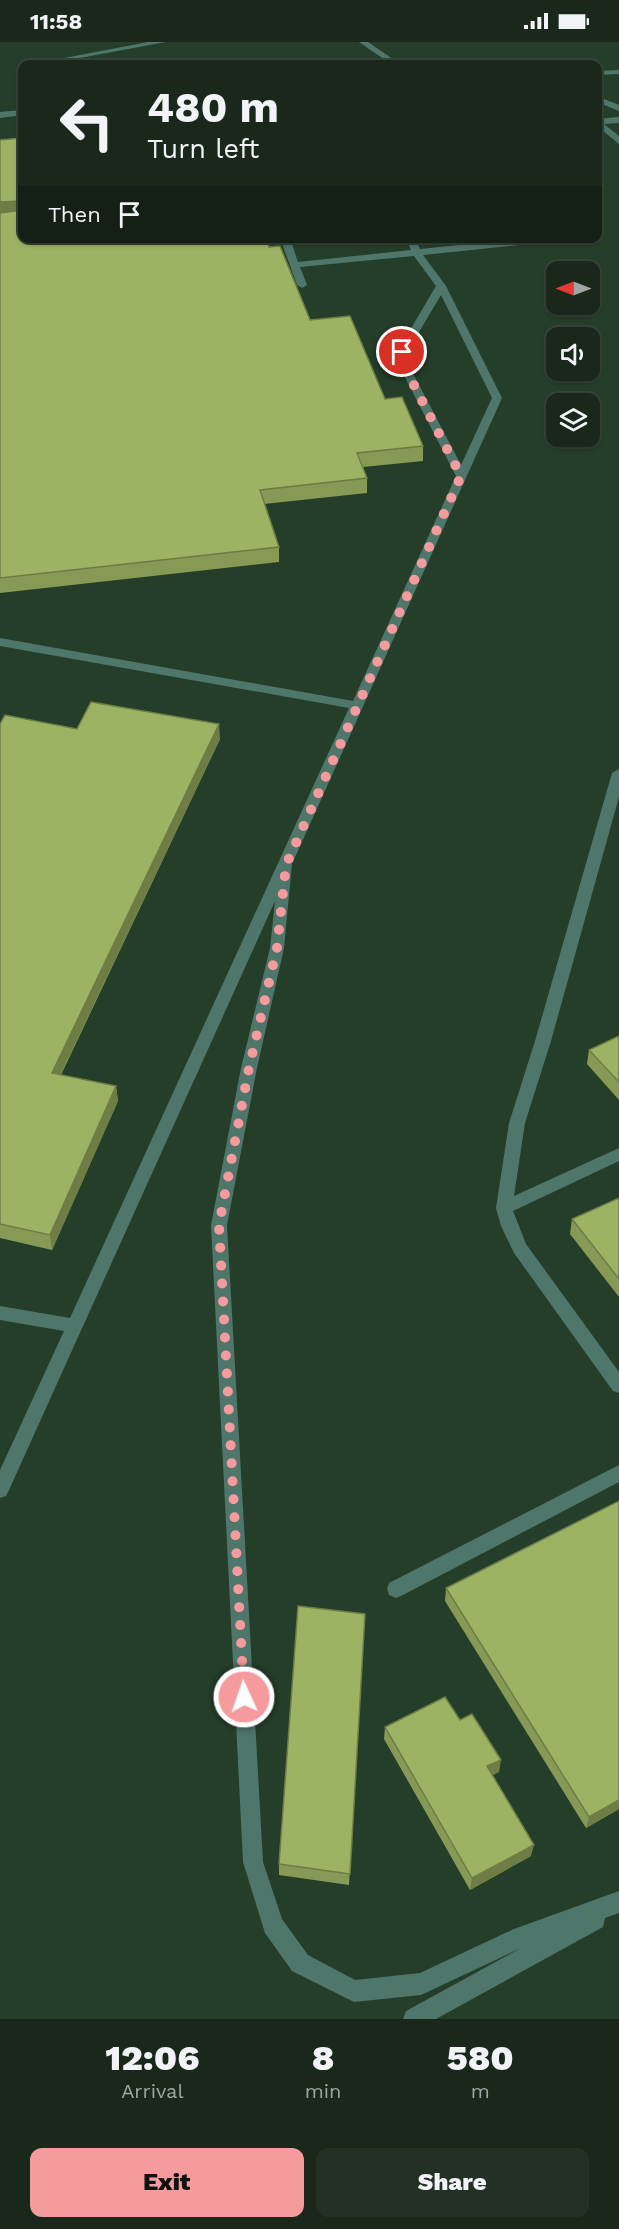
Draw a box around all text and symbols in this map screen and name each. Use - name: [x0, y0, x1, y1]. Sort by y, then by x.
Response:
- text: 11:58: [30, 9, 82, 34]
- text: 480 m: [147, 83, 279, 132]
- icon: left: [48, 84, 126, 162]
- text: Turn left: [147, 133, 259, 165]
- icon: arrive: [113, 198, 146, 231]
- text: Then: [48, 202, 101, 227]
- north arrow: [546, 261, 600, 315]
- map controls: [546, 261, 600, 447]
- pin: [376, 326, 427, 377]
- button: sound: [546, 327, 600, 381]
- icon: arrive: [385, 335, 418, 368]
- button: layers: [546, 393, 600, 447]
- position arrow: [212, 1665, 276, 1729]
- text: 12:06: [105, 2037, 200, 2079]
- text: 8: [312, 2037, 334, 2079]
- text: 580: [447, 2037, 514, 2079]
- text: Arrival: [121, 2079, 184, 2103]
- text: min: [305, 2079, 341, 2103]
- text: m: [471, 2079, 490, 2103]
- button: Exit: [30, 2148, 304, 2217]
- button: Share: [316, 2148, 589, 2217]

